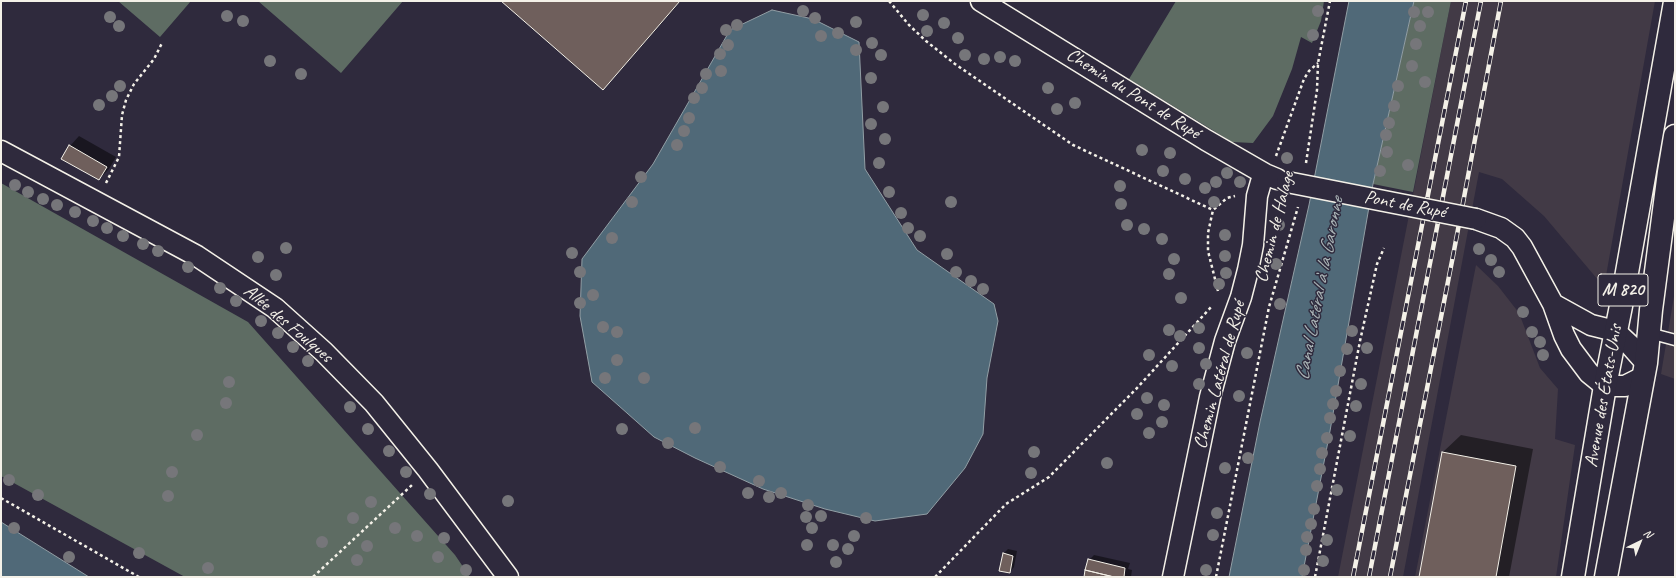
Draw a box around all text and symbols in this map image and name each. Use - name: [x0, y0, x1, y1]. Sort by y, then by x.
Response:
- street label: Chemin du Pont de Rupé: [1062, 44, 1204, 144]
- street label: Chemin de Halage: [1250, 169, 1300, 285]
- street label: Pont de Rupé: [1362, 186, 1448, 224]
- water label: Canal Latéral à la Garonne: [1291, 196, 1349, 382]
- road number: M 820: [1598, 274, 1648, 306]
- street label: Allée des Foulques: [239, 280, 337, 368]
- street label: Chemin Latéral de Rupé: [1189, 299, 1251, 451]
- street label: Avenue des États-Unis: [1580, 323, 1628, 469]
- north arrow: [1620, 522, 1660, 562]
- text: N: [1641, 526, 1655, 541]

